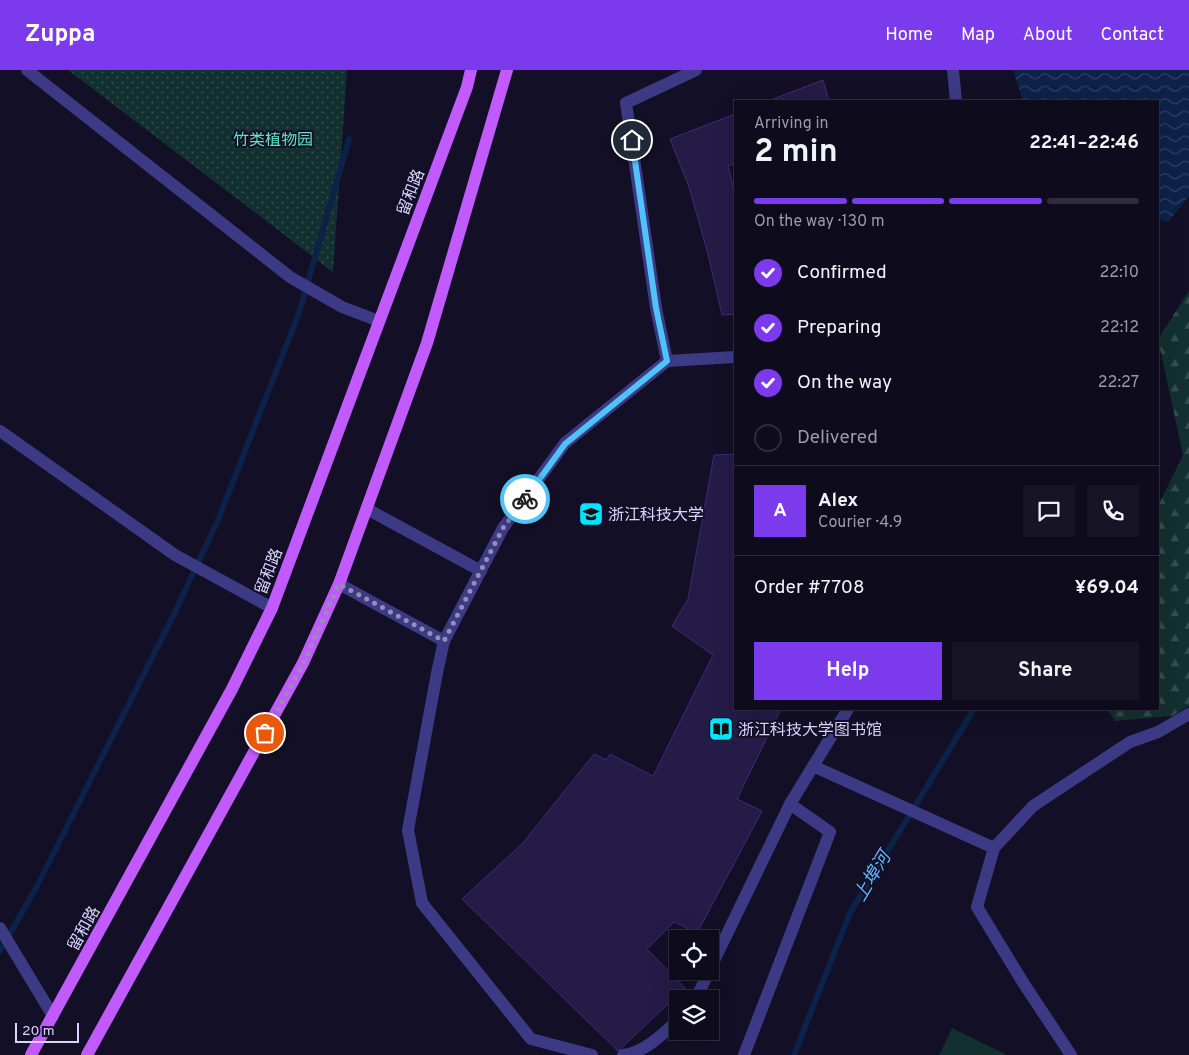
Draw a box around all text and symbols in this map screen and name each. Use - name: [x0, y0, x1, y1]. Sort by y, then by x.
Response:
- text: Zuppa: [25, 20, 95, 50]
- text: Home: [885, 24, 933, 47]
- text: Map: [961, 24, 995, 47]
- text: About: [1023, 24, 1072, 47]
- text: Contact: [1100, 24, 1164, 47]
- text: Arriving in: [754, 114, 829, 134]
- pin: [611, 119, 653, 161]
- icon: home: [618, 126, 646, 154]
- park label: 竹类植物园: [233, 131, 313, 151]
- text: 22:41–22:46: [1029, 131, 1139, 155]
- text: 2 min: [754, 133, 838, 173]
- street label: 留和路: [394, 167, 430, 219]
- text: On the way · 130 m: [754, 212, 885, 232]
- icon: check: [754, 259, 782, 287]
- text: Confirmed: [797, 261, 887, 285]
- text: 22:10: [1100, 263, 1139, 283]
- icon: check: [754, 314, 782, 342]
- text: Preparing: [797, 316, 881, 340]
- text: 22:12: [1100, 318, 1139, 338]
- icon: check: [754, 369, 782, 397]
- text: On the way: [797, 371, 892, 395]
- text: 22:27: [1098, 373, 1139, 393]
- text: Delivered: [797, 426, 878, 450]
- courier: [500, 474, 550, 524]
- icon: bike: [511, 485, 539, 513]
- button: chat: [1023, 485, 1075, 537]
- button: phone: [1087, 485, 1139, 537]
- text: Alex: [818, 489, 858, 513]
- text: A: [773, 499, 787, 523]
- school or university icon: 浙江科技大学: [578, 501, 604, 527]
- place label: 浙江科技大学: [608, 506, 704, 526]
- text: Courier · 4.9: [818, 513, 902, 533]
- street label: 留和路: [252, 546, 288, 598]
- text: Order #7708: [754, 576, 865, 600]
- text: ¥69.04: [1075, 576, 1139, 600]
- button: Help: [754, 642, 942, 700]
- button: Share: [952, 642, 1139, 700]
- pin: [244, 712, 286, 754]
- library icon: 浙江科技大学图书馆: [708, 716, 734, 742]
- icon: bag: [251, 719, 279, 747]
- place label: 浙江科技大学图书馆: [738, 721, 882, 741]
- water label: 上埠河: [850, 845, 899, 906]
- street label: 留和路: [64, 903, 105, 955]
- map controls: [669, 930, 719, 1040]
- button: locate: [669, 930, 719, 980]
- button: layers: [669, 990, 719, 1040]
- scale bar: [15, 1020, 79, 1043]
- text: 20 m: [22, 1023, 55, 1040]

